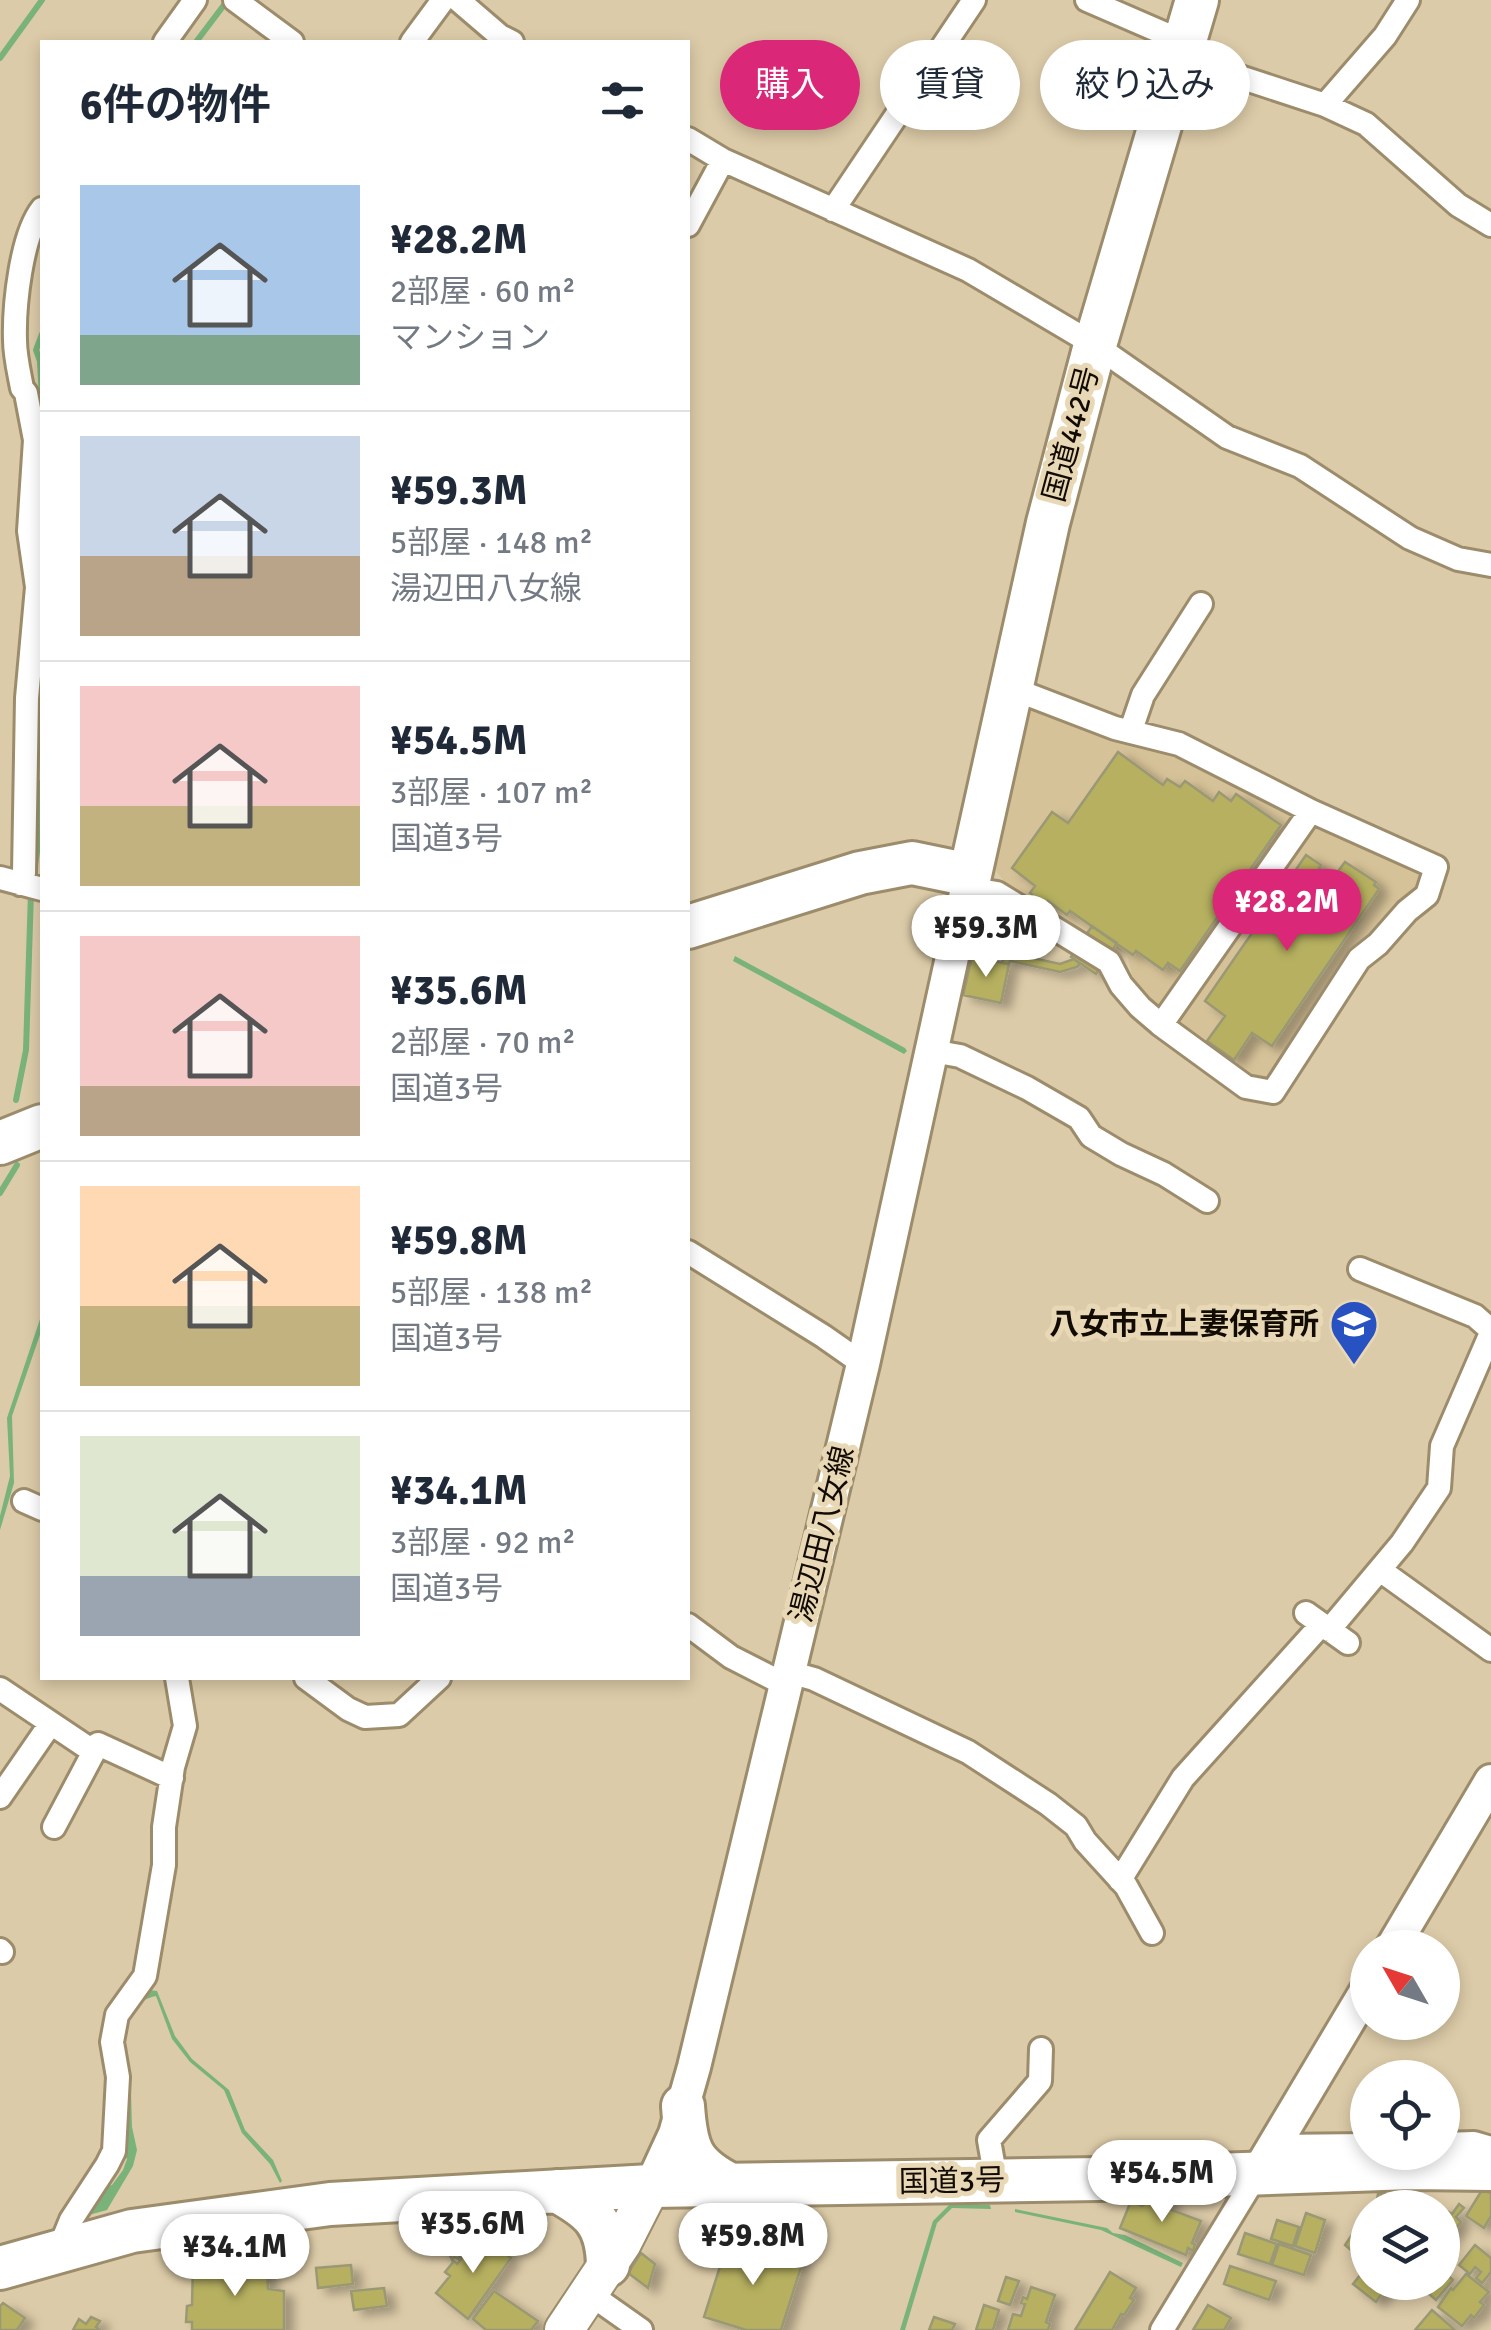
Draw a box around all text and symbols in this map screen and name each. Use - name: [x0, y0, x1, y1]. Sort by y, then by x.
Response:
- chip: 購入: [720, 40, 860, 130]
- chip: 賃貸: [880, 40, 1020, 130]
- chip: 絞り込み: [1040, 40, 1250, 130]
- icon: filters: [595, 73, 650, 128]
- text: 6件の物件: [80, 80, 271, 131]
- text: ¥28.2M: [390, 214, 528, 265]
- icon: home: [160, 225, 280, 345]
- text: 2部屋 · 60 m²: [390, 272, 576, 311]
- text: マンション: [390, 318, 550, 357]
- street label: 国道442号: [1036, 362, 1107, 506]
- text: ¥59.3M: [390, 465, 528, 516]
- icon: home: [160, 476, 280, 596]
- text: 5部屋 · 148 m²: [390, 523, 593, 562]
- text: 湯辺田八女線: [390, 569, 582, 608]
- text: ¥54.5M: [390, 715, 528, 766]
- icon: home: [160, 726, 280, 846]
- text: 3部屋 · 107 m²: [390, 773, 593, 812]
- text: 国道3号: [390, 819, 503, 858]
- pin: ¥28.2M: [1206, 869, 1368, 954]
- text: ¥28.2M: [1235, 882, 1339, 921]
- pin: ¥59.3M: [905, 895, 1067, 980]
- text: ¥59.3M: [934, 908, 1038, 947]
- text: ¥35.6M: [390, 965, 528, 1016]
- icon: home: [160, 976, 280, 1096]
- text: 2部屋 · 70 m²: [390, 1023, 576, 1062]
- text: 国道3号: [390, 1069, 503, 1108]
- text: ¥59.8M: [390, 1215, 528, 1266]
- icon: home: [160, 1226, 280, 1346]
- text: 5部屋 · 138 m²: [390, 1273, 593, 1312]
- school or university icon: 八女市立上妻保育所: [1328, 1298, 1380, 1366]
- place label: 八女市立上妻保育所: [1049, 1306, 1319, 1343]
- text: 国道3号: [390, 1319, 503, 1358]
- street label: 湯辺田八女線: [783, 1442, 862, 1626]
- text: ¥34.1M: [390, 1465, 528, 1516]
- icon: home: [160, 1476, 280, 1596]
- text: 3部屋 · 92 m²: [390, 1523, 576, 1562]
- text: 国道3号: [390, 1569, 503, 1608]
- north arrow: [1350, 1930, 1460, 2040]
- map controls: [1350, 1930, 1460, 2300]
- button: locate: [1350, 2060, 1460, 2170]
- pin: ¥54.5M: [1081, 2140, 1243, 2225]
- text: ¥54.5M: [1110, 2153, 1214, 2192]
- street label: 国道3号: [899, 2162, 1005, 2201]
- button: layers: [1350, 2190, 1460, 2300]
- pin: ¥35.6M: [392, 2191, 554, 2276]
- pin: ¥59.8M: [672, 2203, 834, 2288]
- text: ¥35.6M: [421, 2204, 525, 2243]
- pin: ¥34.1M: [154, 2214, 316, 2299]
- text: ¥59.8M: [701, 2216, 805, 2255]
- text: ¥34.1M: [183, 2227, 287, 2266]

